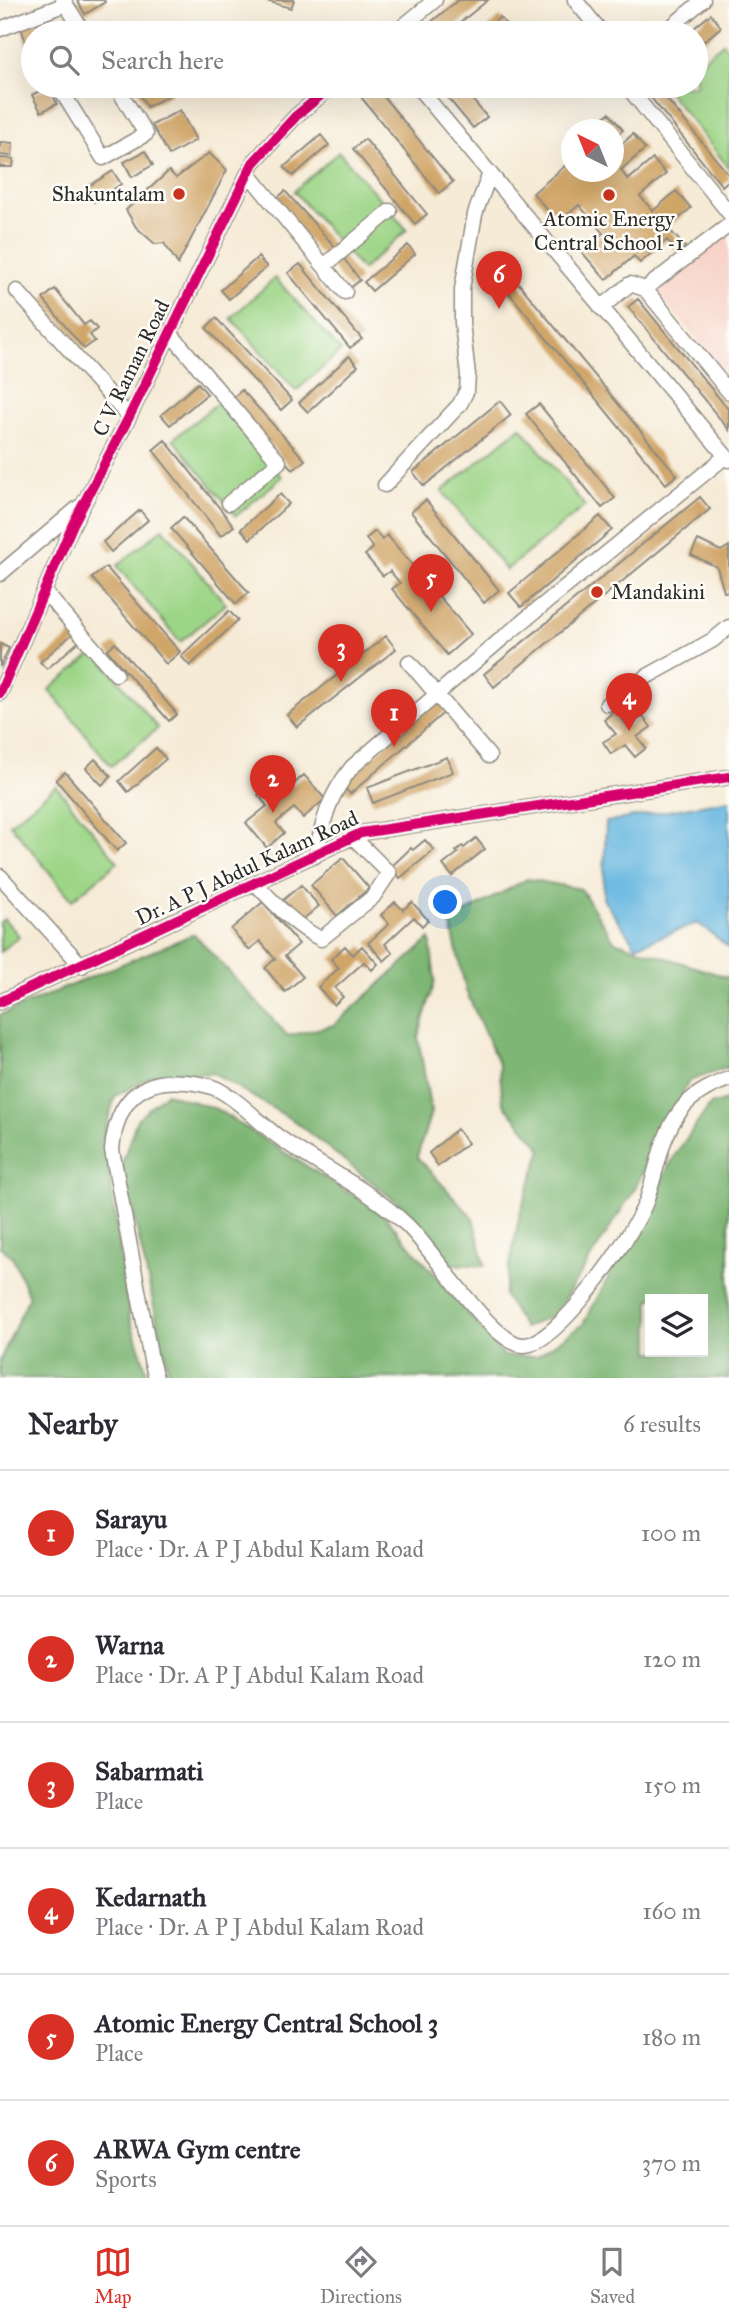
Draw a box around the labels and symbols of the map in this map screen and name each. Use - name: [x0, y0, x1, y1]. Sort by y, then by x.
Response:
- north arrow: [561, 119, 624, 182]
- place label: Shakuntalam: [52, 181, 165, 207]
- marker: Shakuntalam: [171, 186, 187, 202]
- marker: Atomic Energy Central School -1: [601, 187, 617, 203]
- place label: Atomic Energy Central School -1: [534, 206, 684, 256]
- pin: 6: [476, 251, 522, 309]
- street label: C V Raman Road: [87, 295, 175, 441]
- pin: 5: [408, 554, 454, 612]
- place label: Mandakini: [611, 579, 705, 605]
- marker: Mandakini: [589, 584, 605, 600]
- pin: 3: [318, 624, 364, 682]
- pin: 4: [606, 673, 652, 731]
- pin: 1: [371, 689, 417, 747]
- pin: 2: [250, 755, 296, 813]
- street label: Dr. A P J Abdul Kalam Road: [132, 805, 363, 931]
- your location: [428, 885, 462, 919]

